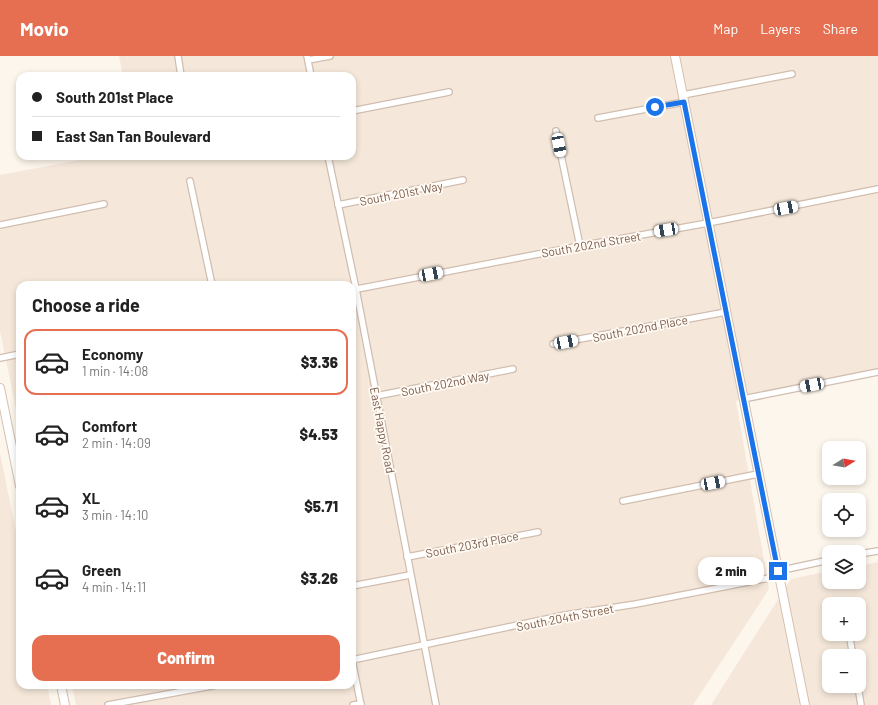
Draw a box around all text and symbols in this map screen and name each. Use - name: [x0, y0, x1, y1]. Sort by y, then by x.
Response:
- text: Movio: [20, 17, 69, 40]
- text: Map: [713, 20, 738, 37]
- text: Layers: [760, 20, 801, 37]
- text: Share: [823, 20, 858, 37]
- text: South 201st Place: [56, 88, 173, 106]
- route start: [646, 98, 664, 116]
- text: East San Tan Boulevard: [56, 127, 211, 145]
- car: [551, 132, 567, 158]
- street label: South 201st Way: [358, 178, 444, 208]
- car: [773, 200, 799, 216]
- car: [653, 222, 679, 238]
- street label: South 202nd Street: [540, 228, 642, 260]
- car: [418, 266, 444, 282]
- text: Choose a ride: [32, 294, 140, 316]
- street label: South 202nd Place: [591, 312, 689, 344]
- car: [553, 334, 579, 350]
- icon: car: [34, 344, 70, 380]
- text: Economy: [82, 345, 143, 363]
- text: $3.36: [301, 353, 338, 371]
- text: 1 min · 14:08: [82, 363, 148, 379]
- street label: South 202nd Way: [400, 367, 491, 398]
- car: [799, 377, 825, 393]
- street label: East Happy Road: [368, 386, 398, 474]
- icon: car: [34, 416, 70, 452]
- text: Comfort: [82, 417, 137, 435]
- text: $4.53: [300, 425, 338, 443]
- text: 2 min · 14:09: [82, 435, 151, 451]
- north arrow: [822, 441, 866, 485]
- map controls: [822, 441, 866, 693]
- car: [700, 475, 726, 491]
- icon: car: [34, 488, 70, 524]
- text: XL: [82, 489, 100, 507]
- button: locate: [822, 493, 866, 537]
- text: $5.71: [304, 497, 338, 515]
- text: 3 min · 14:10: [82, 507, 148, 523]
- street label: South 203rd Place: [424, 528, 520, 560]
- button: layers: [822, 545, 866, 589]
- callout: 2 min: [698, 557, 764, 585]
- icon: car: [34, 560, 70, 596]
- text: Green: [82, 561, 121, 579]
- route end: [769, 562, 787, 580]
- text: 2 min: [715, 563, 747, 579]
- text: $3.26: [300, 569, 338, 587]
- text: 4 min · 14:11: [82, 579, 146, 595]
- button: +: [822, 597, 866, 641]
- street label: South 204th Street: [515, 601, 615, 633]
- button: Confirm: [32, 635, 340, 681]
- button: −: [822, 649, 866, 693]

